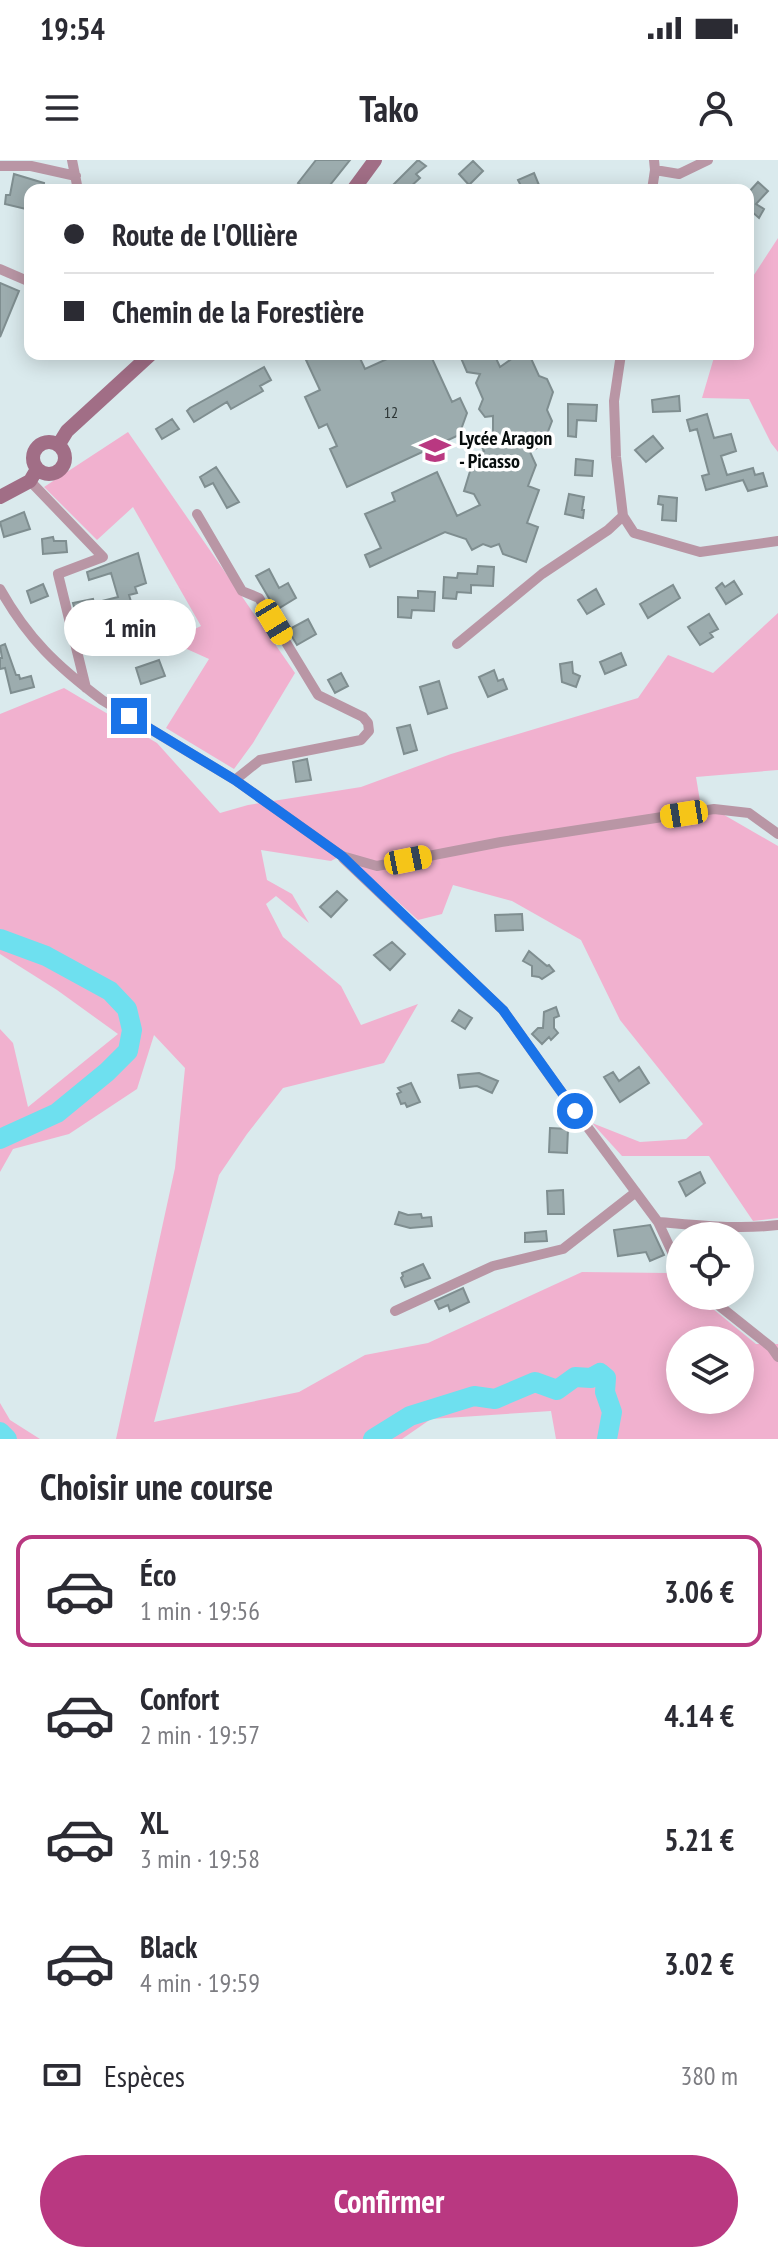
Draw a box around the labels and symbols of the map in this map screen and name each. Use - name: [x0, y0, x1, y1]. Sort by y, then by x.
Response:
- house number: 12: [384, 402, 398, 422]
- place label: Lycée Aragon - Picasso: [459, 425, 552, 474]
- school or university icon: Lycée Aragon - Picasso: [418, 433, 452, 467]
- car: [251, 595, 297, 649]
- callout: 1 min: [63, 600, 195, 656]
- route end: [111, 698, 147, 734]
- car: [658, 798, 710, 830]
- car: [382, 844, 434, 876]
- route start: [557, 1093, 593, 1129]

